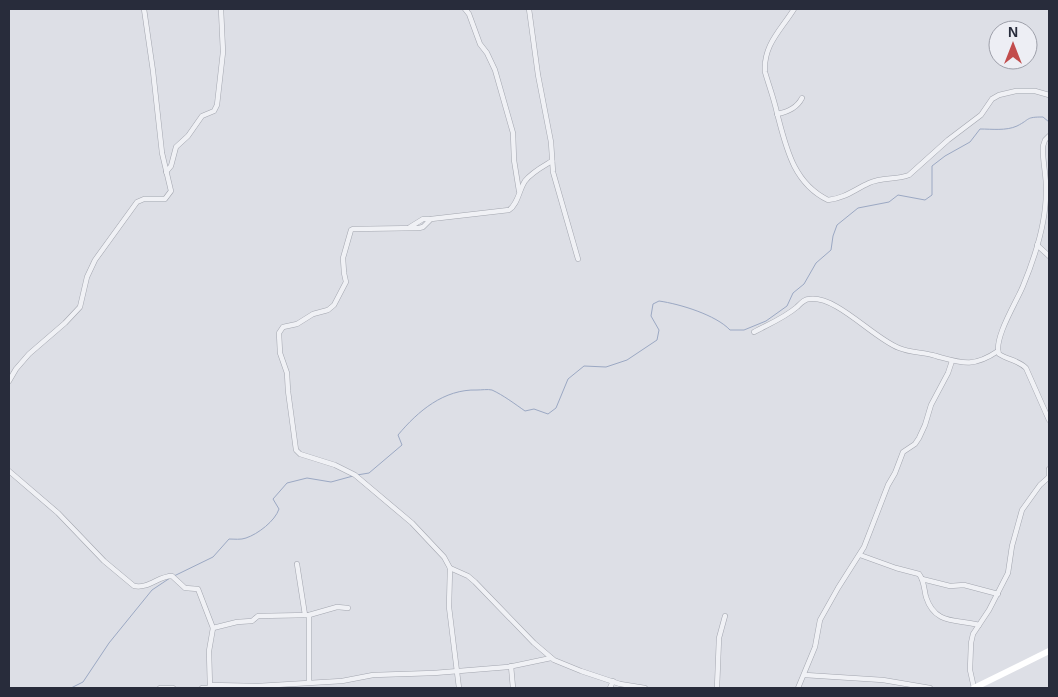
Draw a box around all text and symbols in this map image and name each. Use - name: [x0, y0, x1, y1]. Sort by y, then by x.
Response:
- north arrow: [988, 20, 1038, 70]
- text: N: [1008, 24, 1018, 40]

